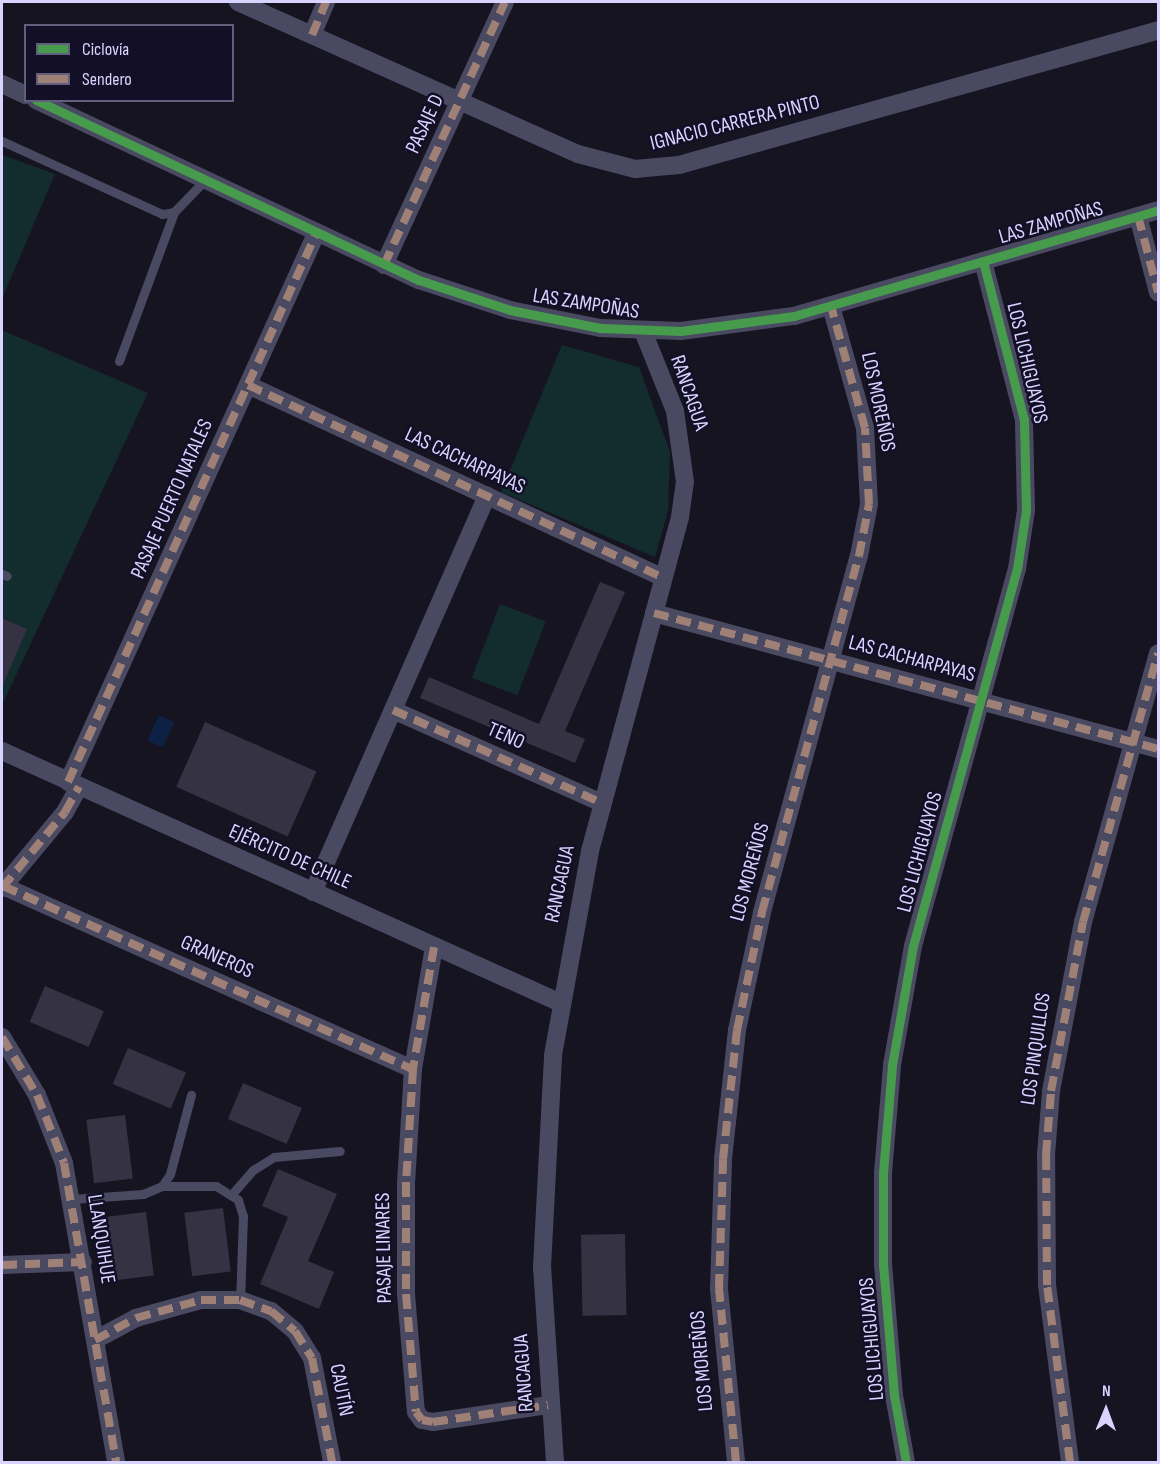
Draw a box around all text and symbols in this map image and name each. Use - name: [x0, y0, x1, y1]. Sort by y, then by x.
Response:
- legend: [24, 24, 234, 102]
- text: Ciclovía: [82, 39, 129, 60]
- text: Sendero: [82, 69, 132, 90]
- street label: PASAJE D: [400, 90, 450, 158]
- street label: IGNACIO CARRERA PINTO: [648, 90, 822, 156]
- street label: LAS ZAMPOÑAS: [996, 196, 1106, 250]
- street label: LAS ZAMPOÑAS: [531, 283, 641, 325]
- street label: LOS LICHIGUAYOS: [1001, 300, 1053, 426]
- street label: LOS MOREÑOS: [855, 350, 901, 454]
- street label: RANCAGUA: [664, 352, 714, 434]
- street label: PASAJE PUERTO NATALES: [126, 415, 218, 583]
- street label: LAS CACHARPAYAS: [401, 422, 529, 500]
- street label: LAS CACHARPAYAS: [846, 630, 978, 688]
- street label: TENO: [483, 717, 529, 755]
- street label: LOS LICHIGUAYOS: [892, 789, 948, 915]
- street label: EJÉRCITO DE CHILE: [225, 819, 355, 895]
- street label: LOS MOREÑOS: [725, 820, 775, 924]
- street label: RANCAGUA: [540, 843, 580, 925]
- street label: GRANEROS: [177, 930, 257, 984]
- street label: LOS PINQUILLOS: [1016, 991, 1056, 1107]
- street label: PASAJE LINARES: [370, 1192, 398, 1304]
- street label: LLANQUIHUE: [82, 1193, 120, 1285]
- street label: LOS LICHIGUAYOS: [854, 1276, 890, 1402]
- street label: LOS MOREÑOS: [685, 1310, 719, 1412]
- street label: RANCAGUA: [509, 1333, 539, 1413]
- street label: CAUTÍN: [324, 1362, 358, 1418]
- north arrow: [1076, 1380, 1136, 1440]
- text: N: [1102, 1382, 1111, 1401]

